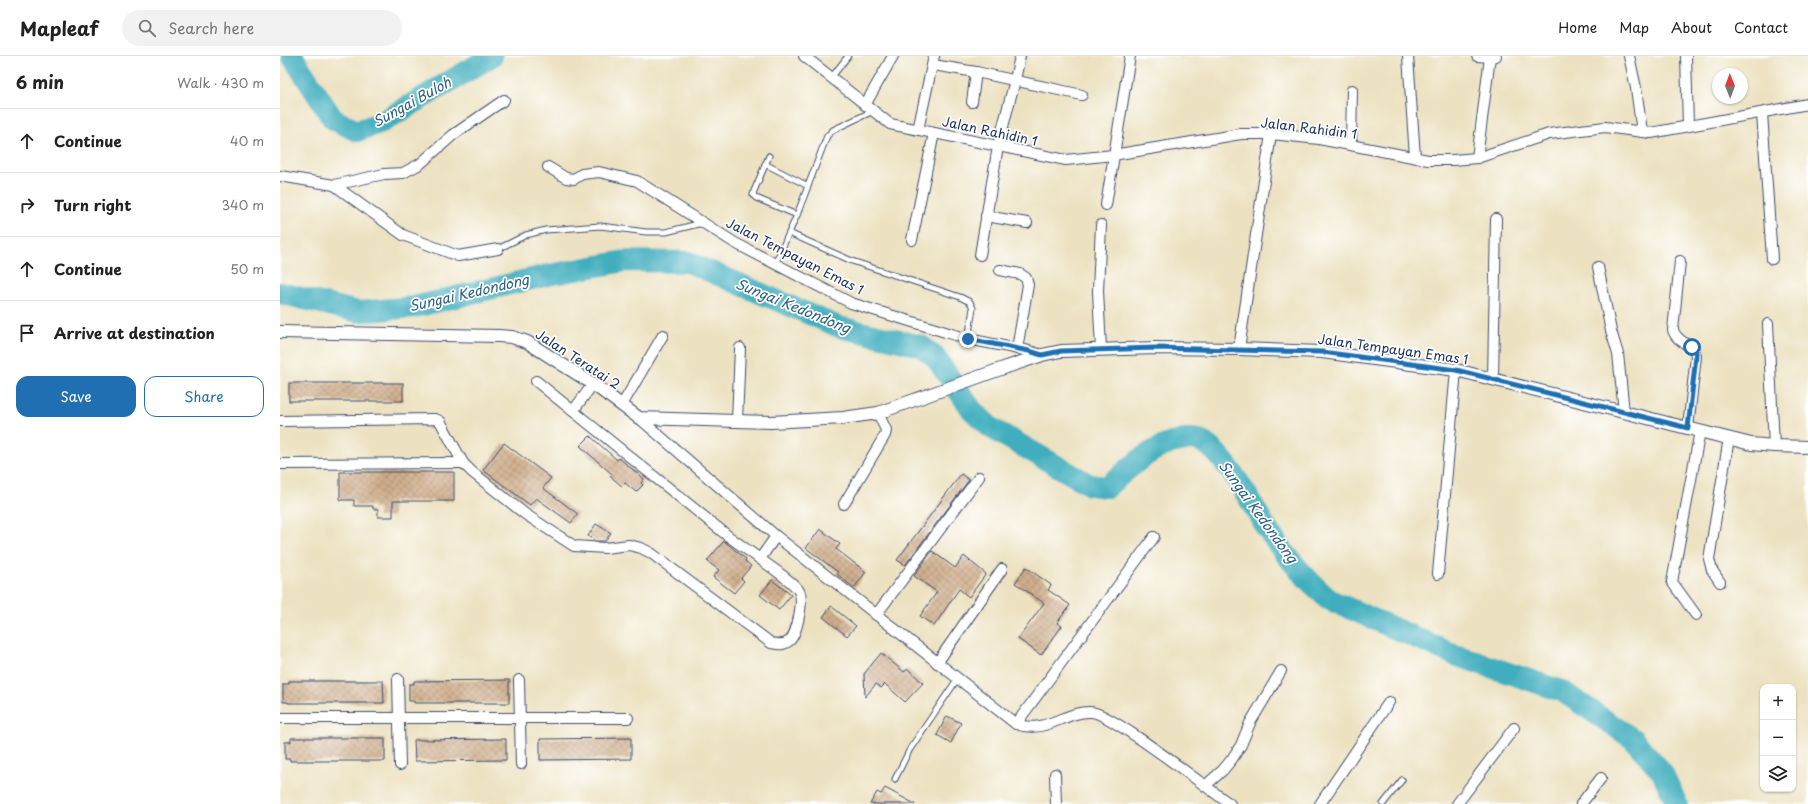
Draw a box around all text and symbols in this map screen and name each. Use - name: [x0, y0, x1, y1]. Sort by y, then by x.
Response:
- search box: [122, 10, 402, 46]
- text: Mapleaf: [20, 14, 98, 42]
- text: Search here: [168, 16, 254, 39]
- icon: search: [136, 17, 158, 39]
- text: Home: [1558, 17, 1597, 38]
- text: Map: [1619, 17, 1649, 38]
- text: About: [1671, 17, 1712, 38]
- text: Contact: [1734, 17, 1788, 38]
- north arrow: [1712, 68, 1748, 104]
- text: 6 min: [16, 69, 64, 95]
- water label: Sungai Buloh: [369, 71, 455, 132]
- text: Walk · 430 m: [177, 73, 264, 92]
- street label: Jalan Rahidin 1: [941, 111, 1040, 150]
- street label: Jalan Rahidin 1: [1260, 112, 1359, 143]
- text: Continue: [54, 129, 122, 152]
- icon: ahead: [16, 130, 38, 152]
- text: 40 m: [230, 131, 264, 150]
- text: Turn right: [54, 193, 131, 216]
- icon: right: [16, 194, 38, 216]
- text: 340 m: [221, 195, 264, 214]
- street label: Jalan Tempayan Emas 1: [723, 213, 867, 299]
- text: Continue: [54, 257, 122, 280]
- icon: ahead: [16, 258, 38, 280]
- text: 50 m: [230, 259, 264, 278]
- water label: Sungai Kedondong: [407, 268, 532, 316]
- water label: Sungai Kedondong: [733, 273, 855, 339]
- text: Arrive at destination: [54, 321, 215, 344]
- icon: arrive: [16, 322, 38, 344]
- street label: Jalan Teratai 2: [532, 324, 624, 393]
- street label: Jalan Tempayan Emas 1: [1317, 329, 1470, 368]
- route end: [959, 330, 977, 348]
- route start: [1683, 338, 1701, 356]
- button: Save: [16, 376, 136, 417]
- button: Share: [144, 376, 264, 417]
- water label: Sungai Kedondong: [1214, 456, 1303, 568]
- map controls: [1760, 684, 1796, 792]
- button: +: [1760, 684, 1796, 720]
- button: −: [1760, 720, 1796, 756]
- button: layers: [1760, 756, 1796, 792]

